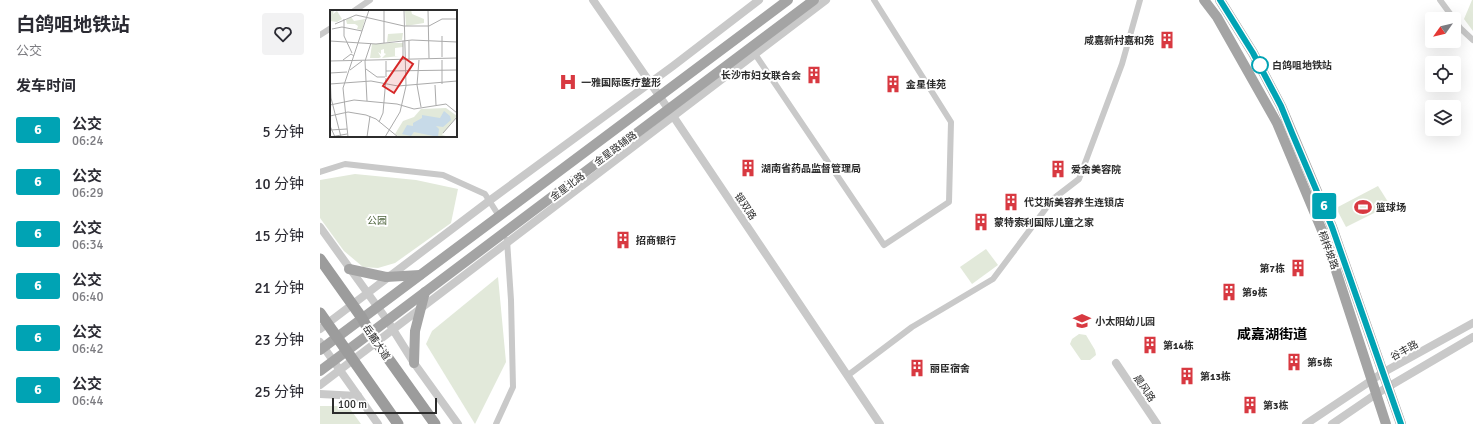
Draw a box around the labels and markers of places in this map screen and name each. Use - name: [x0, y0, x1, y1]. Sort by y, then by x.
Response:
- building icon: 咸嘉新村嘉和苑: [1157, 30, 1177, 50]
- place label: 咸嘉新村嘉和苑: [1084, 34, 1154, 47]
- marker: 白鸽咀地铁站: [1251, 56, 1269, 74]
- place label: 白鸽咀地铁站: [1272, 60, 1332, 72]
- building icon: 长沙市妇女联合会: [804, 65, 824, 85]
- place label: 长沙市妇女联合会: [721, 69, 801, 82]
- hospital icon: 一雅国际医疗整形: [558, 72, 578, 92]
- building icon: 金星佳苑: [883, 74, 903, 94]
- place label: 一雅国际医疗整形: [581, 77, 661, 89]
- place label: 金星佳苑: [905, 79, 946, 91]
- building icon: 湖南省药品监督管理局: [738, 158, 758, 178]
- building icon: 爱舍美容院: [1048, 159, 1068, 179]
- place label: 湖南省药品监督管理局: [761, 163, 861, 175]
- place label: 爱舍美容院: [1071, 164, 1121, 176]
- building icon: 代艾斯美容养生连锁店: [1001, 192, 1021, 212]
- place label: 代艾斯美容养生连锁店: [1024, 196, 1124, 209]
- sports icon: 篮球场: [1353, 197, 1373, 217]
- place label: 篮球场: [1376, 202, 1406, 214]
- building icon: 蒙特索利国际儿童之家: [971, 212, 991, 232]
- place label: 蒙特索利国际儿童之家: [994, 216, 1094, 229]
- building icon: 招商银行: [613, 230, 633, 250]
- place label: 招商银行: [635, 235, 676, 247]
- building icon: 第7栋: [1288, 258, 1308, 278]
- place label: 第7栋: [1260, 262, 1285, 275]
- building icon: 第9栋: [1219, 282, 1239, 302]
- place label: 第9栋: [1242, 286, 1267, 299]
- school or university icon: 小太阳幼儿园: [1072, 311, 1092, 331]
- place label: 小太阳幼儿园: [1095, 315, 1155, 328]
- building icon: 第14栋: [1140, 335, 1160, 355]
- place label: 第14栋: [1163, 339, 1194, 352]
- building icon: 第5栋: [1284, 352, 1304, 372]
- place label: 第5栋: [1307, 356, 1332, 369]
- building icon: 丽臣宿舍: [907, 358, 927, 378]
- place label: 丽臣宿舍: [930, 363, 970, 375]
- building icon: 第13栋: [1177, 366, 1197, 386]
- place label: 第13栋: [1200, 370, 1231, 383]
- building icon: 第3栋: [1240, 395, 1260, 415]
- place label: 第3栋: [1263, 399, 1288, 412]

